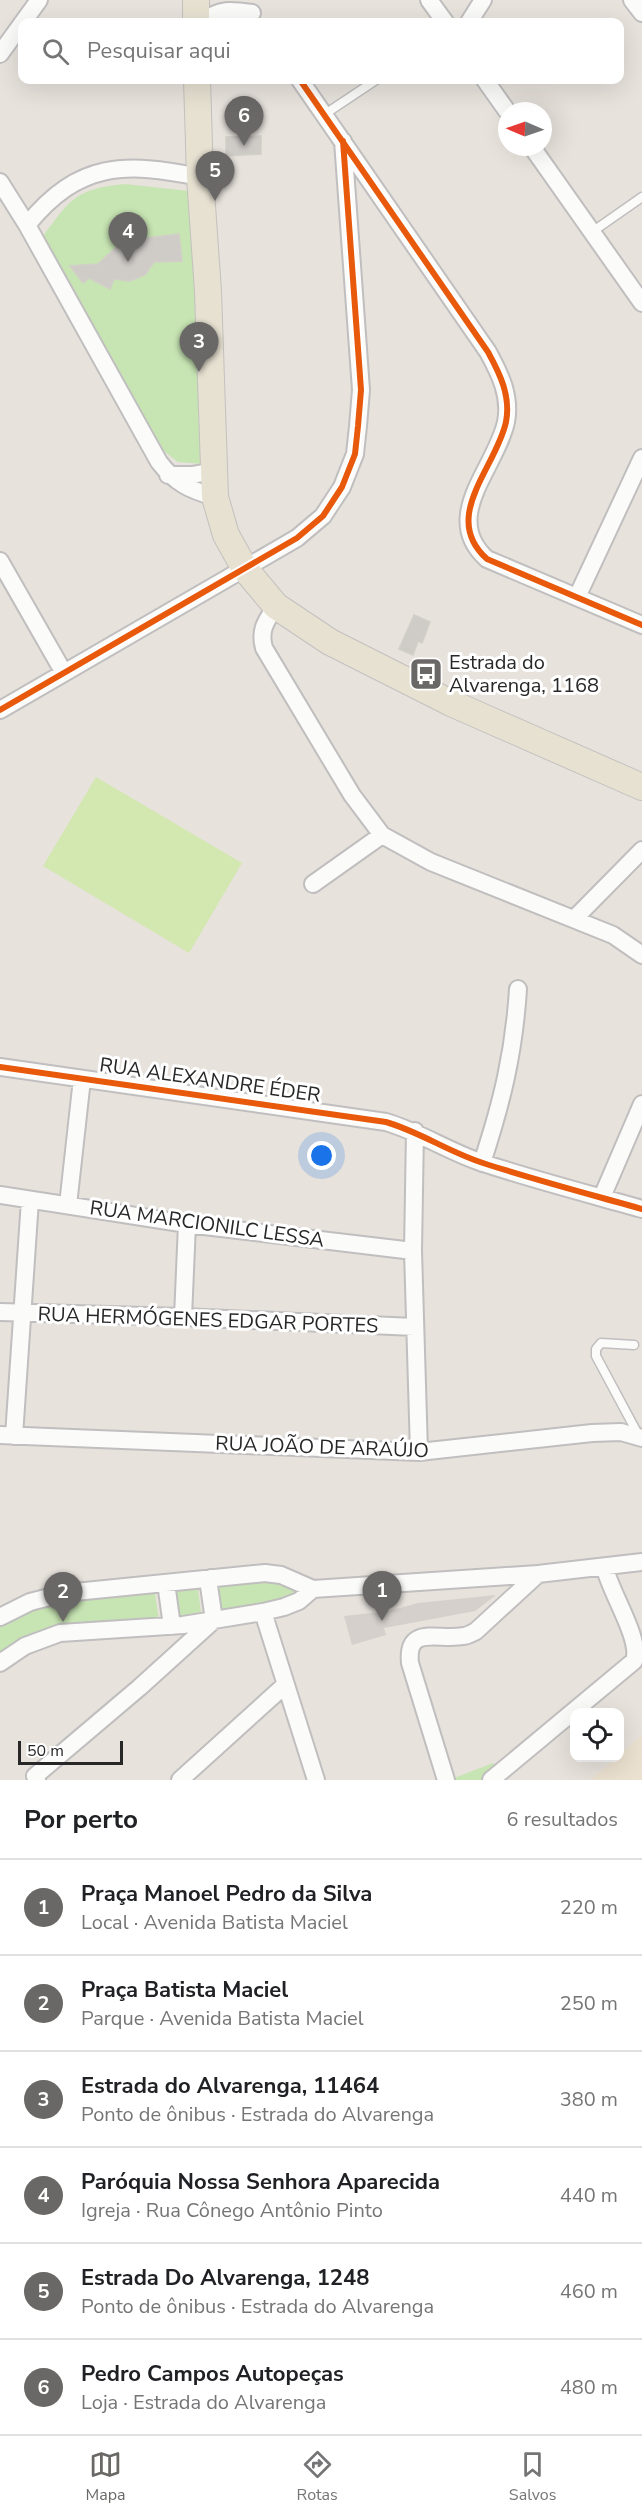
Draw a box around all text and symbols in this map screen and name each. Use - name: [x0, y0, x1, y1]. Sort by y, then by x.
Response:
- search box: [18, 18, 624, 84]
- icon: search: [39, 35, 72, 68]
- text: Pesquisar aqui: [87, 36, 231, 66]
- pin: 6: [224, 96, 264, 146]
- north arrow: [498, 102, 552, 156]
- pin: 5: [196, 152, 234, 201]
- pin: 4: [108, 212, 148, 262]
- pin: 3: [180, 322, 218, 372]
- place label: Estrada do Alvarenga, 1168: [449, 649, 599, 699]
- bus stop icon: Estrada do Alvarenga, 1168: [408, 656, 444, 692]
- street label: RUA ALEXANDRE ÉDER: [98, 1051, 322, 1109]
- your location: [307, 1141, 336, 1170]
- street label: RUA MARCIONILC LESSA: [88, 1194, 326, 1254]
- street label: RUA HERMÓGENES EDGAR PORTES: [37, 1301, 379, 1339]
- street label: RUA JOÃO DE ARAÚJO: [215, 1430, 429, 1464]
- pin: 2: [44, 1572, 82, 1622]
- pin: 1: [362, 1572, 401, 1621]
- map controls: [570, 1708, 624, 1762]
- button: locate: [570, 1708, 624, 1762]
- scale bar: [18, 1738, 123, 1766]
- text: 50 m: [27, 1740, 64, 1762]
- text: Por perto: [24, 1802, 138, 1837]
- text: 6 resultados: [507, 1806, 618, 1833]
- text: Praça Manoel Pedro da Silva: [81, 1879, 372, 1909]
- text: 1: [38, 1894, 50, 1921]
- text: 220 m: [560, 1894, 618, 1921]
- text: Local · Avenida Batista Maciel: [81, 1909, 348, 1936]
- text: Praça Batista Maciel: [81, 1975, 288, 2005]
- text: 2: [38, 1990, 50, 2017]
- text: 250 m: [560, 1990, 618, 2017]
- text: Parque · Avenida Batista Maciel: [81, 2005, 364, 2032]
- text: Estrada do Alvarenga, 11464: [81, 2071, 379, 2101]
- text: 3: [38, 2086, 50, 2113]
- text: 380 m: [560, 2086, 618, 2113]
- text: Ponto de ônibus · Estrada do Alvarenga: [81, 2101, 434, 2128]
- text: Paróquia Nossa Senhora Aparecida: [81, 2167, 440, 2197]
- text: 4: [38, 2182, 50, 2209]
- text: 440 m: [560, 2182, 618, 2209]
- text: Igreja · Rua Cônego Antônio Pinto: [81, 2197, 383, 2224]
- text: Estrada Do Alvarenga, 1248: [81, 2263, 369, 2293]
- text: 5: [38, 2278, 50, 2305]
- text: 460 m: [560, 2278, 618, 2305]
- text: Ponto de ônibus · Estrada do Alvarenga: [81, 2293, 434, 2320]
- text: Pedro Campos Autopeças: [81, 2359, 344, 2389]
- text: 6: [38, 2374, 50, 2401]
- text: 480 m: [560, 2374, 618, 2401]
- text: Loja · Estrada do Alvarenga: [81, 2389, 326, 2416]
- tab: Mapa: [86, 2448, 126, 2506]
- tab: Rotas: [297, 2448, 338, 2506]
- tab: Salvos: [509, 2448, 556, 2506]

